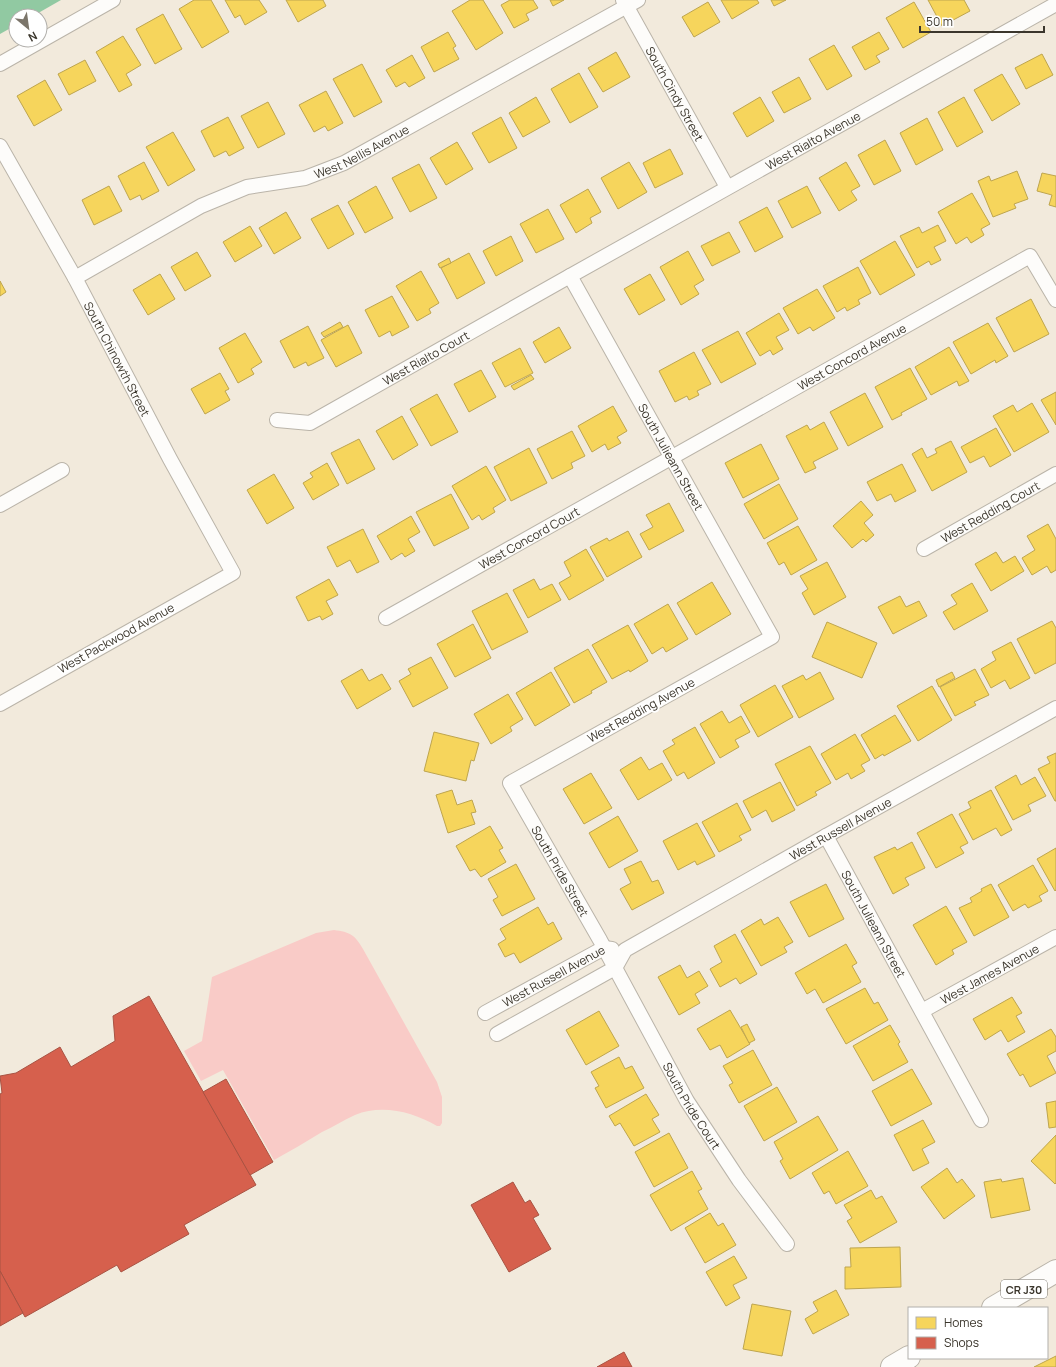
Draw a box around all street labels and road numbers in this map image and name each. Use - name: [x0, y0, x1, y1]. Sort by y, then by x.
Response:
- street label: South Cindy Street: [642, 43, 708, 144]
- street label: West Rialto Avenue: [762, 107, 863, 173]
- street label: West Nellis Avenue: [311, 120, 412, 182]
- street label: South Chinowth Street: [80, 298, 155, 419]
- street label: West Concord Avenue: [794, 319, 909, 394]
- street label: West Rialto Court: [379, 326, 472, 389]
- street label: South Julieann Street: [634, 400, 708, 513]
- street label: West Redding Court: [937, 476, 1043, 546]
- street label: West Concord Court: [475, 502, 583, 573]
- street label: West Packwood Avenue: [55, 599, 177, 677]
- street label: West Redding Avenue: [584, 673, 698, 747]
- street label: West Russell Avenue: [786, 793, 894, 864]
- street label: South Pride Street: [528, 822, 593, 920]
- street label: South Julieann Street: [838, 867, 910, 981]
- street label: West James Avenue: [937, 940, 1042, 1008]
- street label: West Russell Avenue: [499, 941, 608, 1011]
- street label: South Pride Court: [659, 1059, 725, 1153]
- road number: CR J30: [1001, 1280, 1047, 1298]

